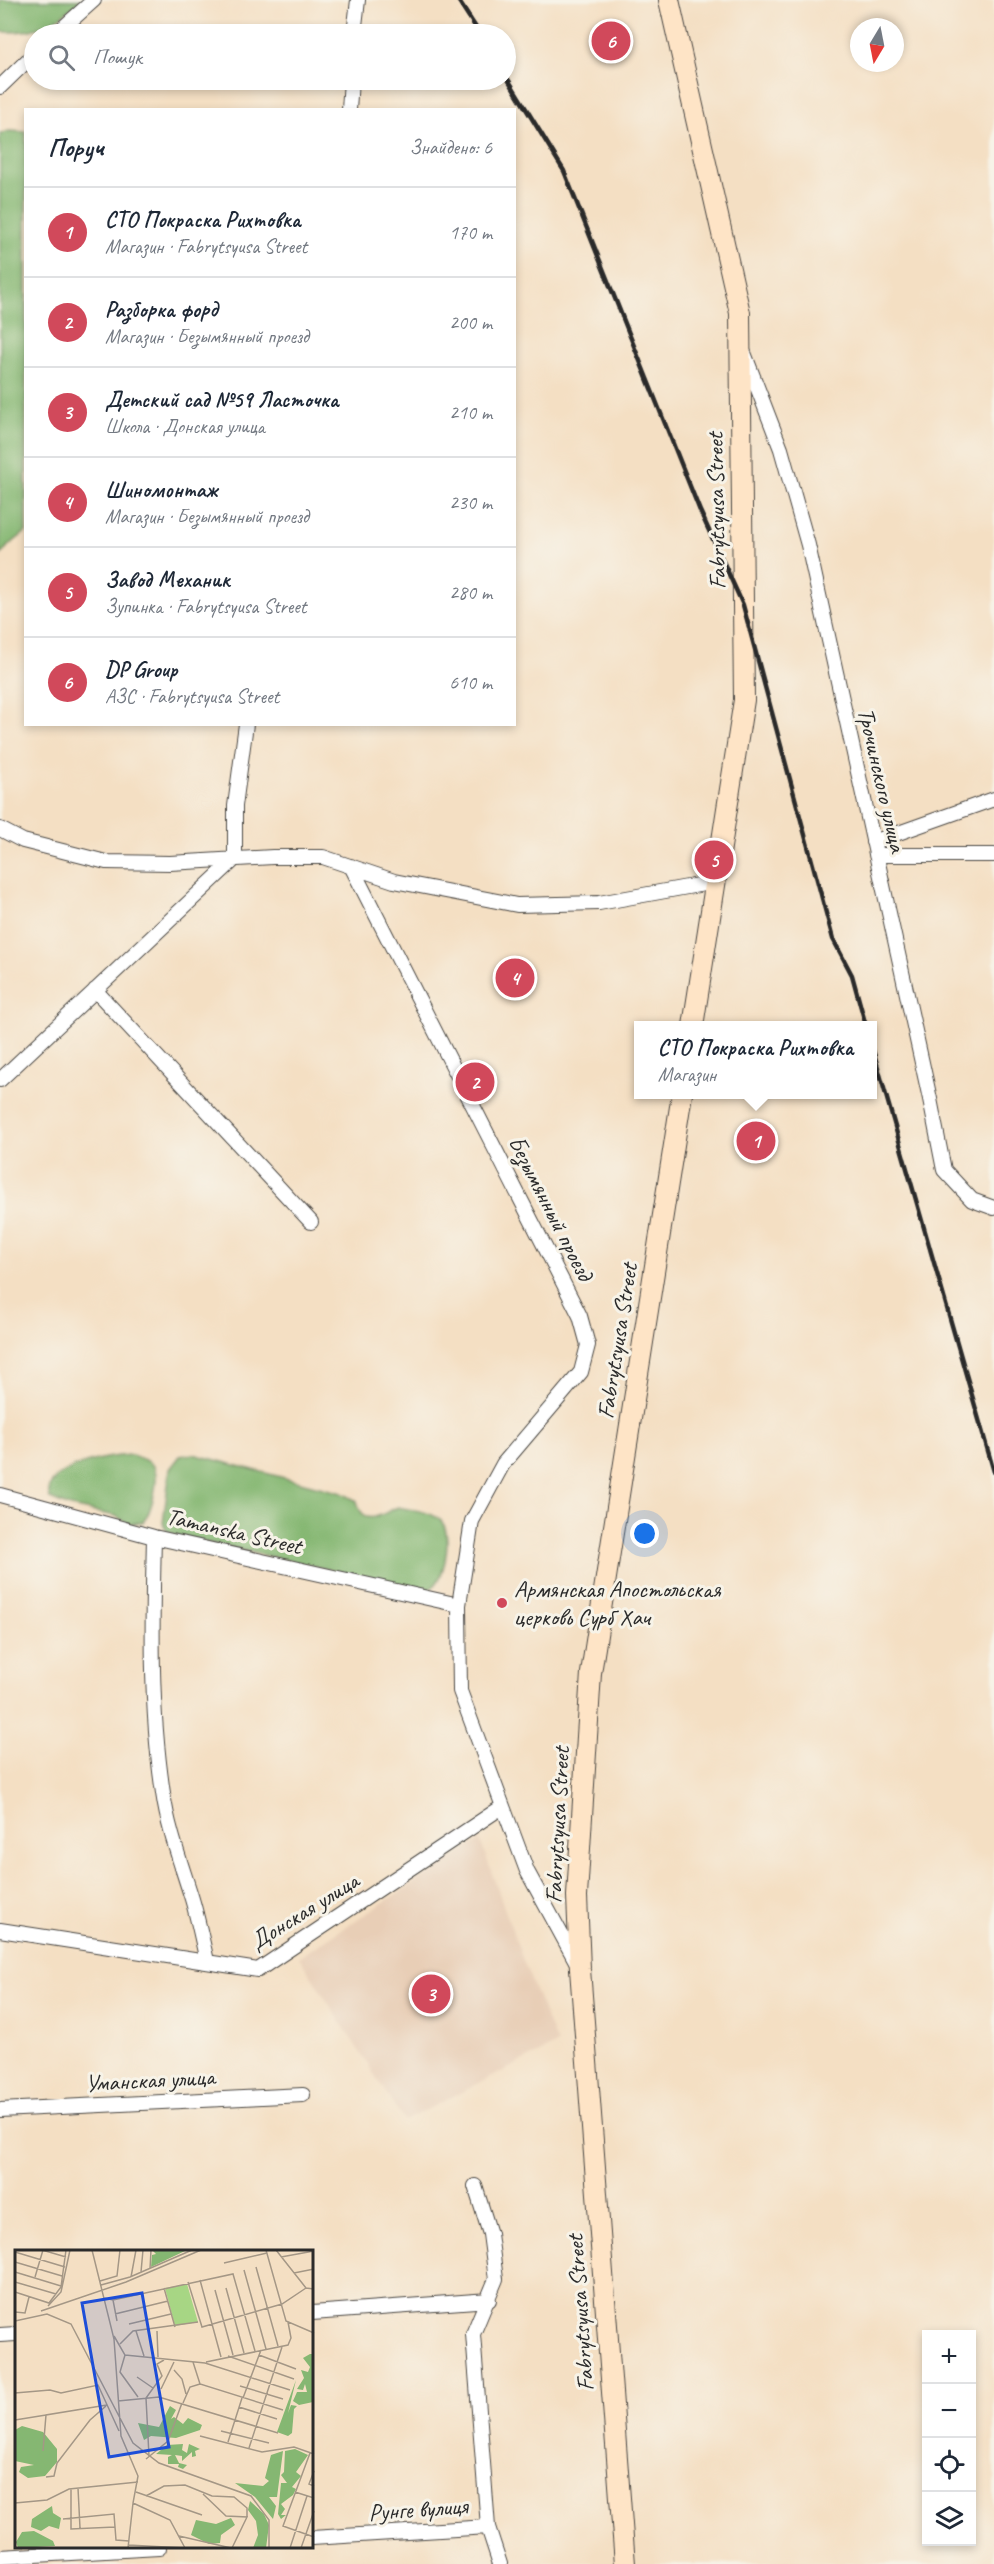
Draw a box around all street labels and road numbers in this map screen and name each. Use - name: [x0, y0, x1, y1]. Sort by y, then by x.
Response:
- street label: Fabrytsyusa Street: [700, 430, 732, 590]
- street label: Трочинского улица: [851, 705, 914, 857]
- street label: Безымянный проезд: [501, 1131, 601, 1288]
- street label: Fabrytsyusa Street: [590, 1259, 644, 1421]
- street label: Tamanska Street: [164, 1501, 306, 1562]
- street label: Fabrytsyusa Street: [538, 1744, 576, 1904]
- street label: Донская улица: [244, 1865, 366, 1956]
- street label: Уманская улица: [84, 2062, 218, 2098]
- street label: Fabrytsyusa Street: [559, 2232, 600, 2392]
- street label: Рунге вулиця: [367, 2490, 470, 2527]

